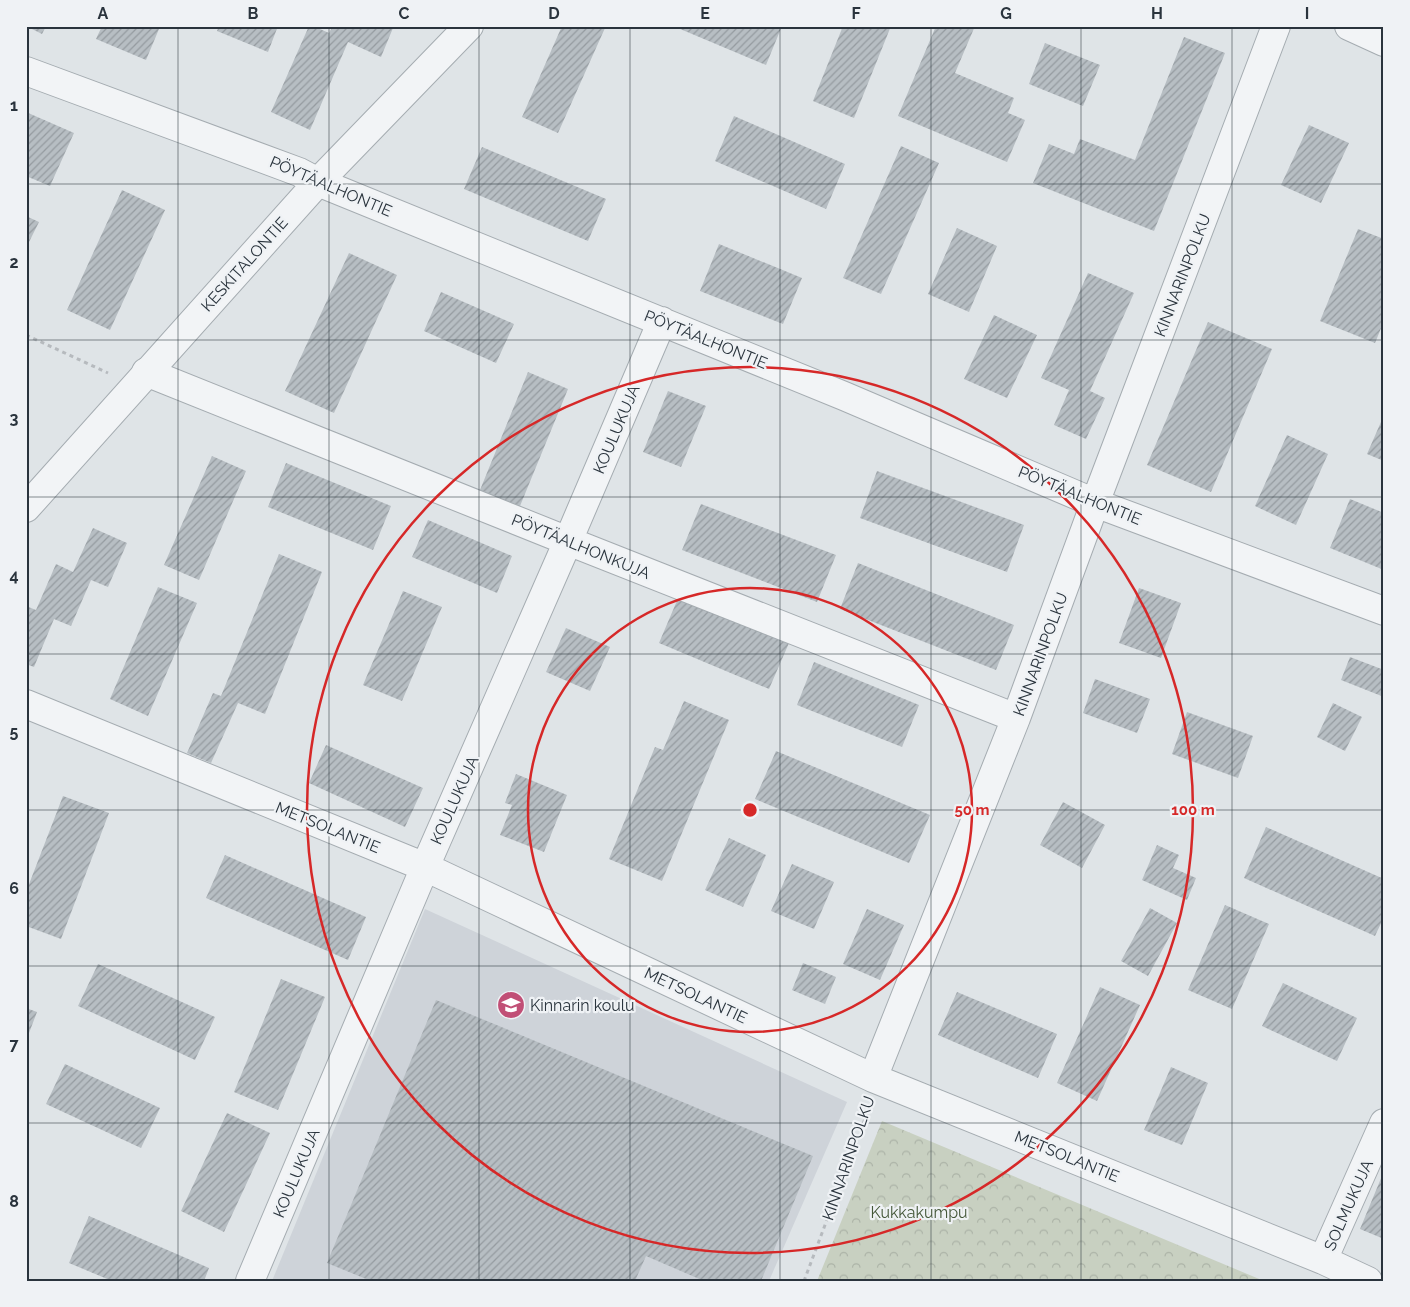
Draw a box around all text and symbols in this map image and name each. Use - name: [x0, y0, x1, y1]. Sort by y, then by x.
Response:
- text: A: [98, 4, 109, 23]
- text: B: [248, 4, 259, 23]
- text: C: [399, 4, 410, 23]
- text: D: [548, 4, 560, 23]
- text: E: [700, 4, 710, 23]
- text: F: [851, 4, 861, 23]
- text: G: [1000, 4, 1012, 23]
- text: H: [1151, 4, 1163, 23]
- text: I: [1305, 4, 1309, 23]
- text: 1: [10, 96, 18, 115]
- street label: PÖYTÄALHONTIE: [267, 151, 395, 221]
- street label: KINNARINPOLKU: [1150, 211, 1215, 339]
- street label: KESKITALONTIE: [197, 213, 292, 315]
- text: 2: [9, 253, 19, 272]
- street label: PÖYTÄALHONTIE: [642, 305, 771, 373]
- street label: KOULUKUJA: [589, 382, 644, 477]
- text: 3: [10, 409, 19, 428]
- street label: PÖYTÄALHONTIE: [1016, 461, 1145, 529]
- street label: PÖYTÄALHONKUJA: [509, 509, 653, 583]
- text: 4: [9, 566, 19, 585]
- street label: KINNARINPOLKU: [1009, 590, 1072, 719]
- text: 5: [10, 722, 19, 741]
- street label: KOULUKUJA: [426, 753, 483, 847]
- street label: METSOLANTIE: [273, 798, 383, 857]
- centre of rings: [741, 801, 759, 819]
- text: 50 m: [954, 801, 990, 819]
- text: 100 m: [1171, 801, 1215, 819]
- text: 6: [9, 879, 19, 898]
- street label: METSOLANTIE: [641, 963, 750, 1028]
- school or university icon: Kinnarin koulu: [496, 990, 526, 1020]
- place label: Kinnarin koulu: [530, 996, 635, 1015]
- text: 7: [10, 1035, 19, 1054]
- street label: KINNARINPOLKU: [818, 1094, 879, 1223]
- street label: KOULUKUJA: [269, 1126, 324, 1221]
- street label: METSOLANTIE: [1012, 1127, 1122, 1186]
- street label: SOLMUKUJA: [1320, 1157, 1377, 1254]
- text: 8: [9, 1192, 19, 1211]
- park label: Kukkakumpu: [870, 1203, 968, 1222]

